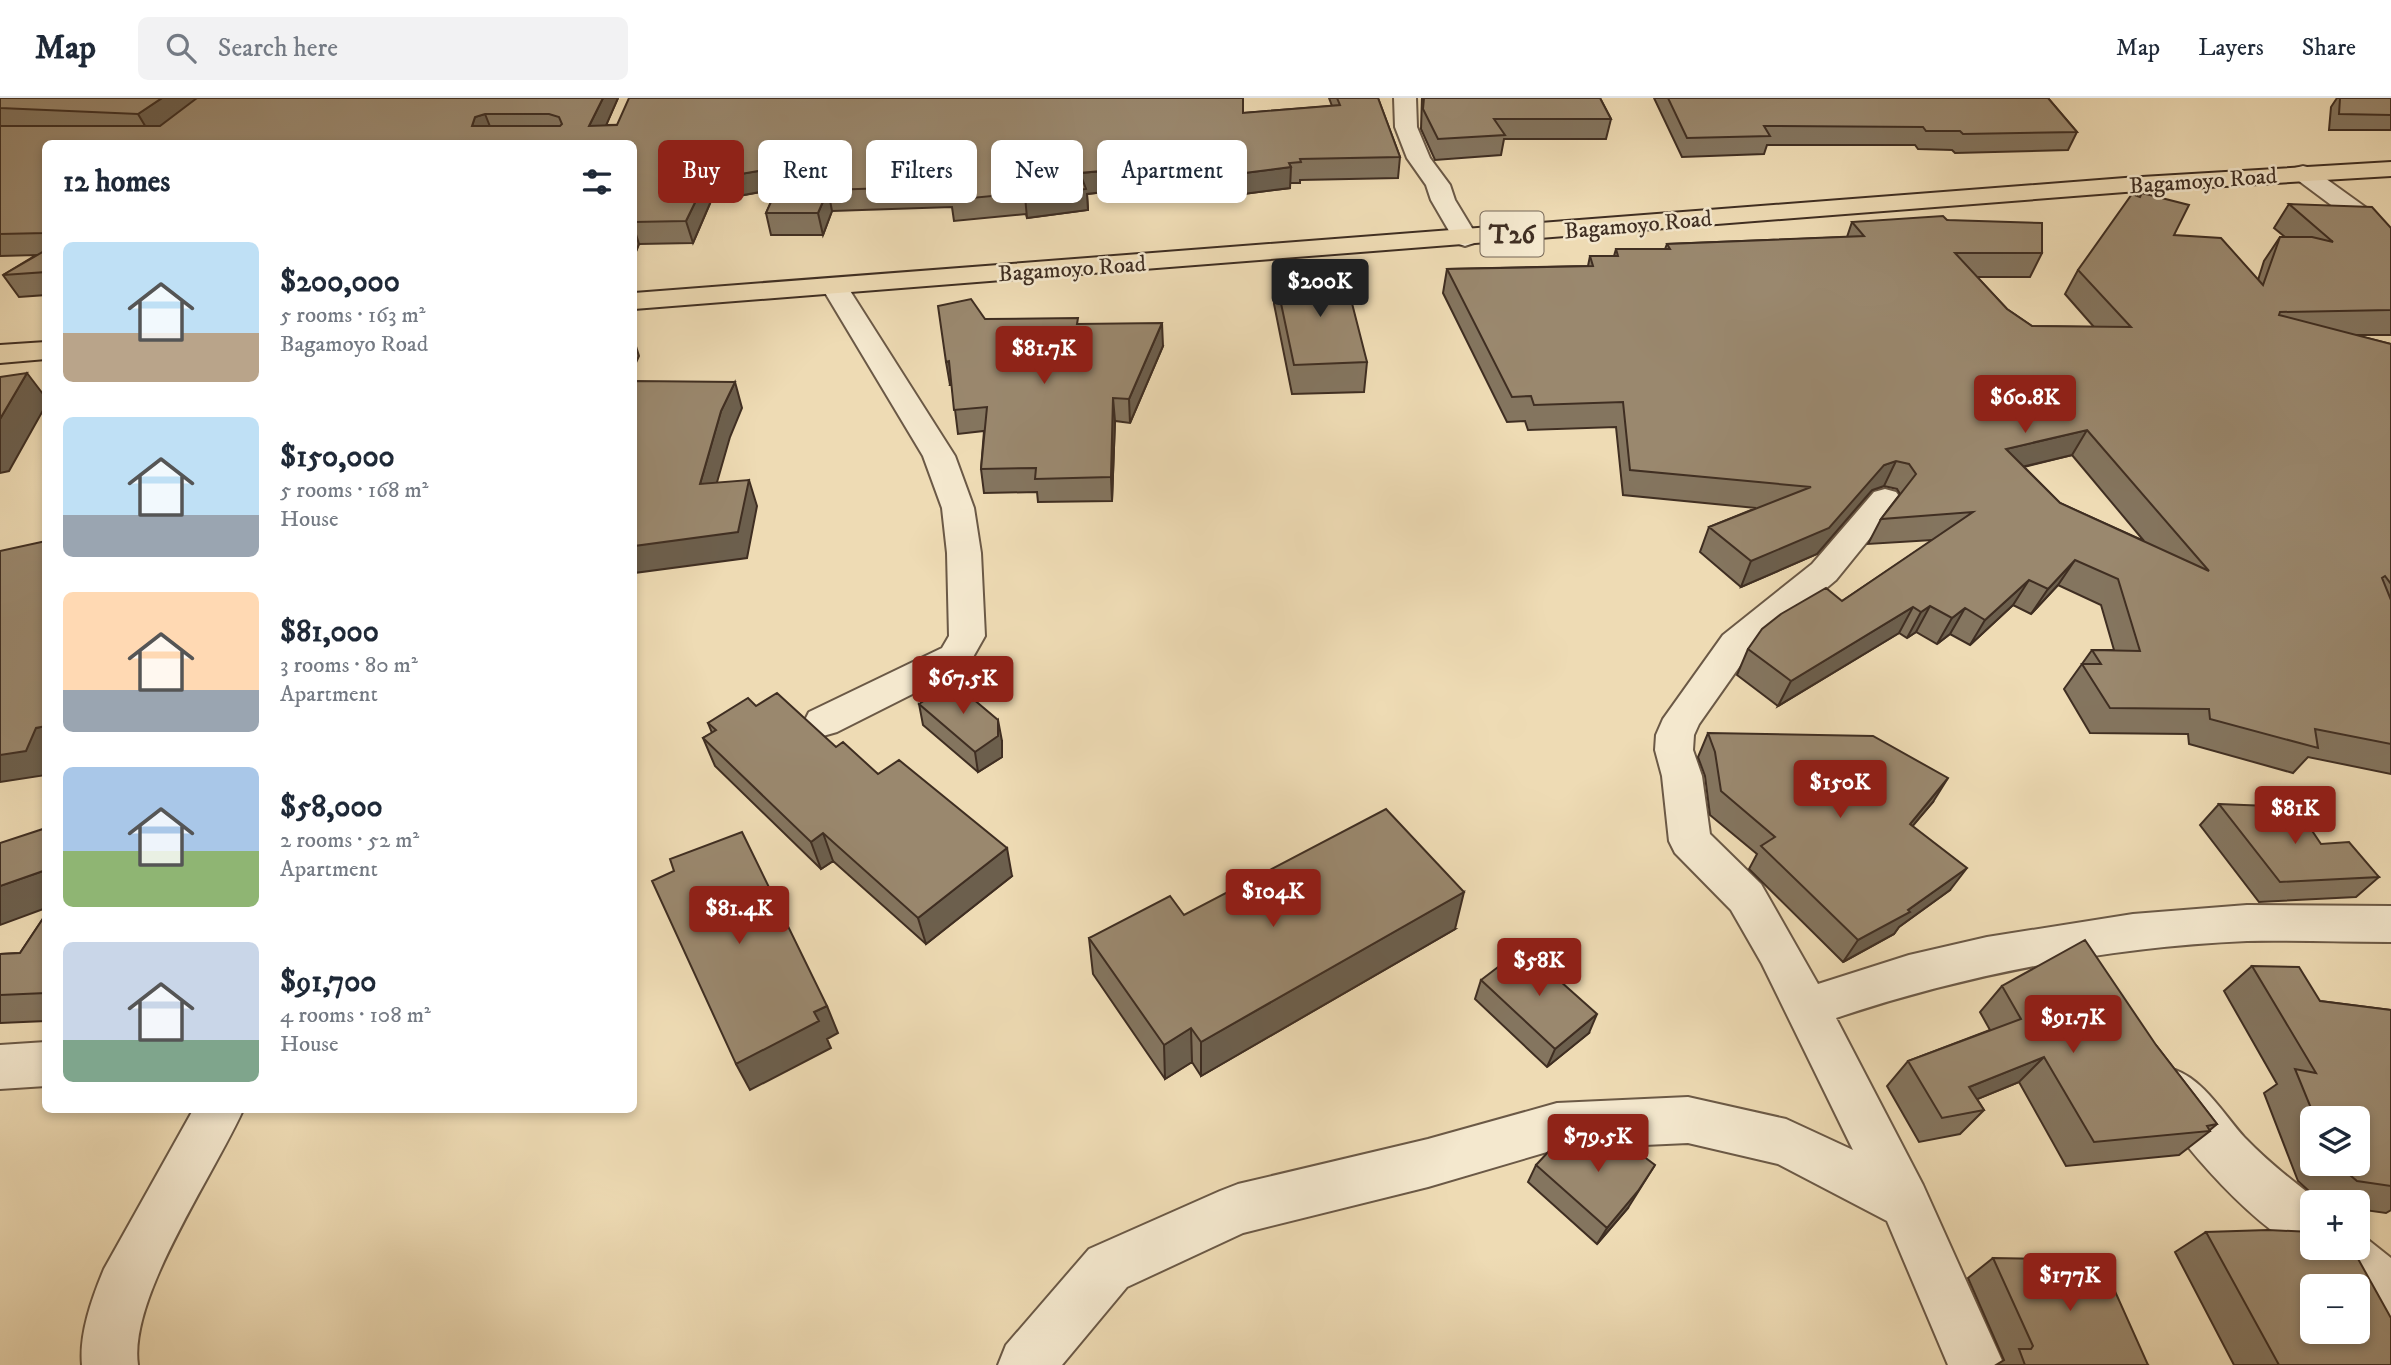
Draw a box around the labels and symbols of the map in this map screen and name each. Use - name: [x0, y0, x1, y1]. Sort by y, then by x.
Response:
- street label: Bagamoyo Road: [2128, 162, 2279, 201]
- street label: Bagamoyo Road: [1563, 205, 1714, 246]
- road number: T26: [1480, 211, 1544, 256]
- street label: Bagamoyo Road: [997, 250, 1148, 289]
- pin: $200K: [1271, 260, 1369, 319]
- pin: $81.7K: [987, 327, 1101, 386]
- pin: $60.8K: [1968, 376, 2082, 435]
- pin: $67.5K: [906, 656, 1020, 716]
- pin: $150K: [1791, 760, 1889, 820]
- pin: $81K: [2254, 786, 2336, 846]
- pin: $104K: [1224, 870, 1322, 929]
- pin: $81.4K: [682, 886, 796, 946]
- pin: $58K: [1498, 939, 1580, 998]
- pin: $91.7K: [2016, 996, 2130, 1055]
- pin: $79.5K: [1541, 1114, 1655, 1174]
- pin: $177K: [2021, 1254, 2119, 1313]

